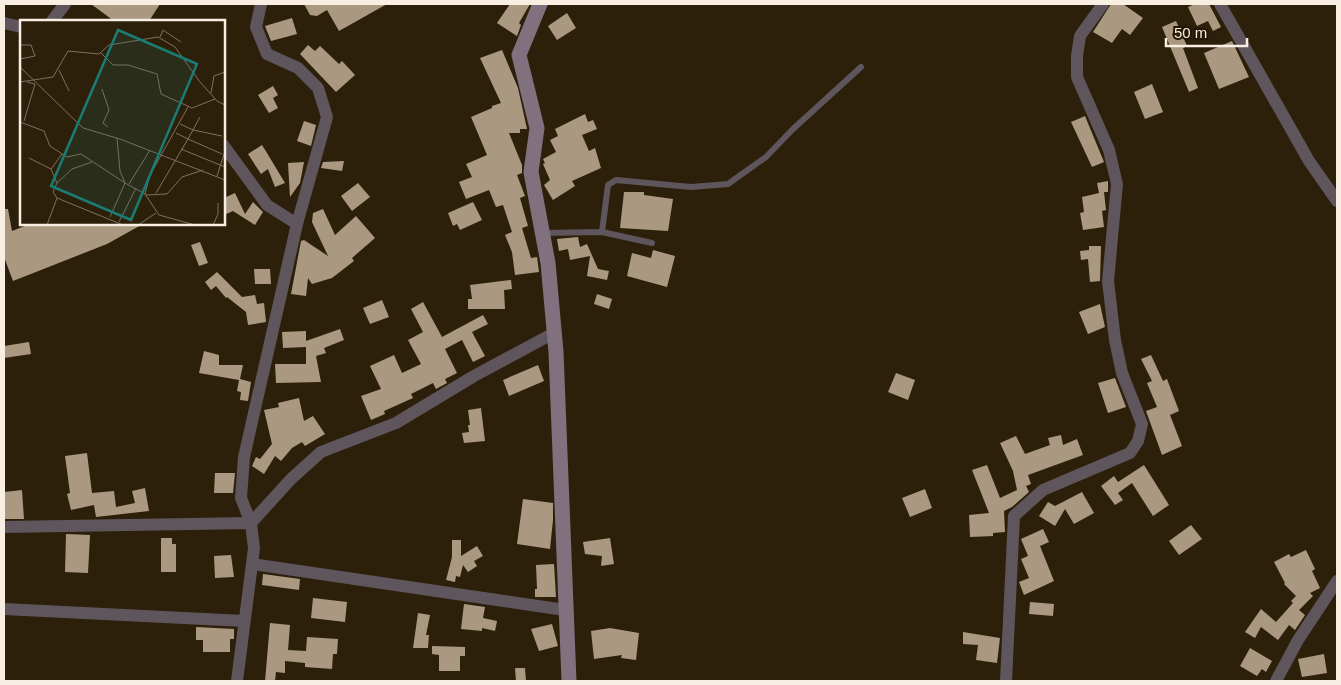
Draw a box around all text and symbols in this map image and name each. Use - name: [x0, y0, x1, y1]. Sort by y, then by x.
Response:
- scale bar: [1166, 15, 1247, 47]
- inset map: [20, 20, 225, 225]
- text: 50 m: [1174, 24, 1207, 41]

